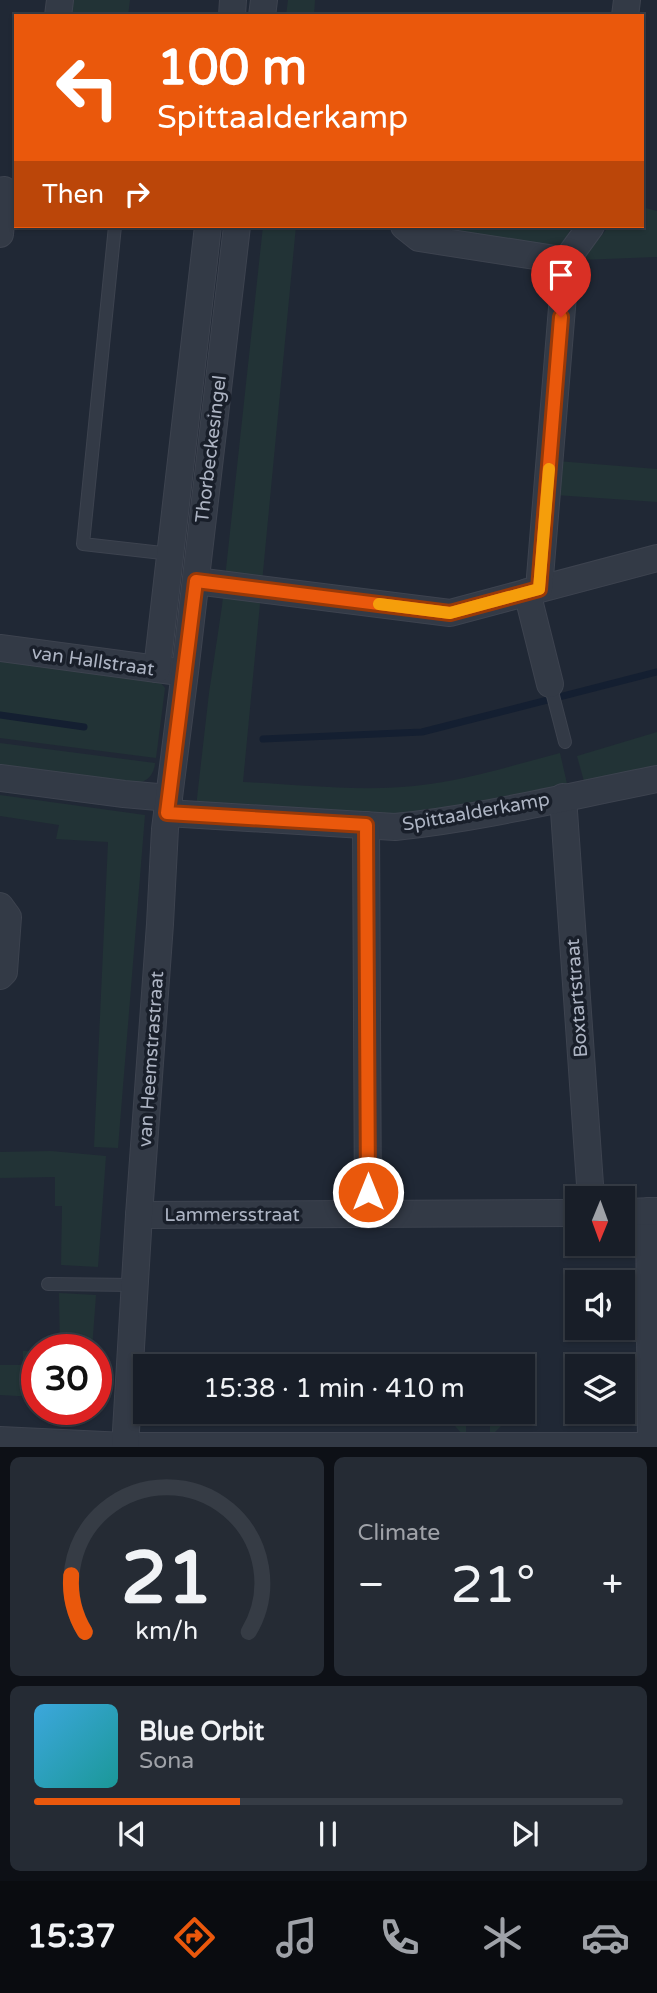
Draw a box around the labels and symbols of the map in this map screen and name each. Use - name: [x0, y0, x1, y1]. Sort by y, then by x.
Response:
- pin: [531, 245, 591, 317]
- street label: Thorbeckesingel: [191, 374, 231, 524]
- street label: van Hallstraat: [30, 642, 156, 680]
- street label: Spittaalderkamp: [401, 788, 551, 836]
- street label: Boxtartstraat: [562, 938, 592, 1058]
- street label: van Heemstrastraat: [134, 970, 168, 1148]
- position arrow: [331, 1155, 405, 1229]
- north arrow: [565, 1186, 635, 1256]
- street label: Lammersstraat: [164, 1204, 300, 1226]
- speed limit sign: 30: [21, 1334, 112, 1425]

